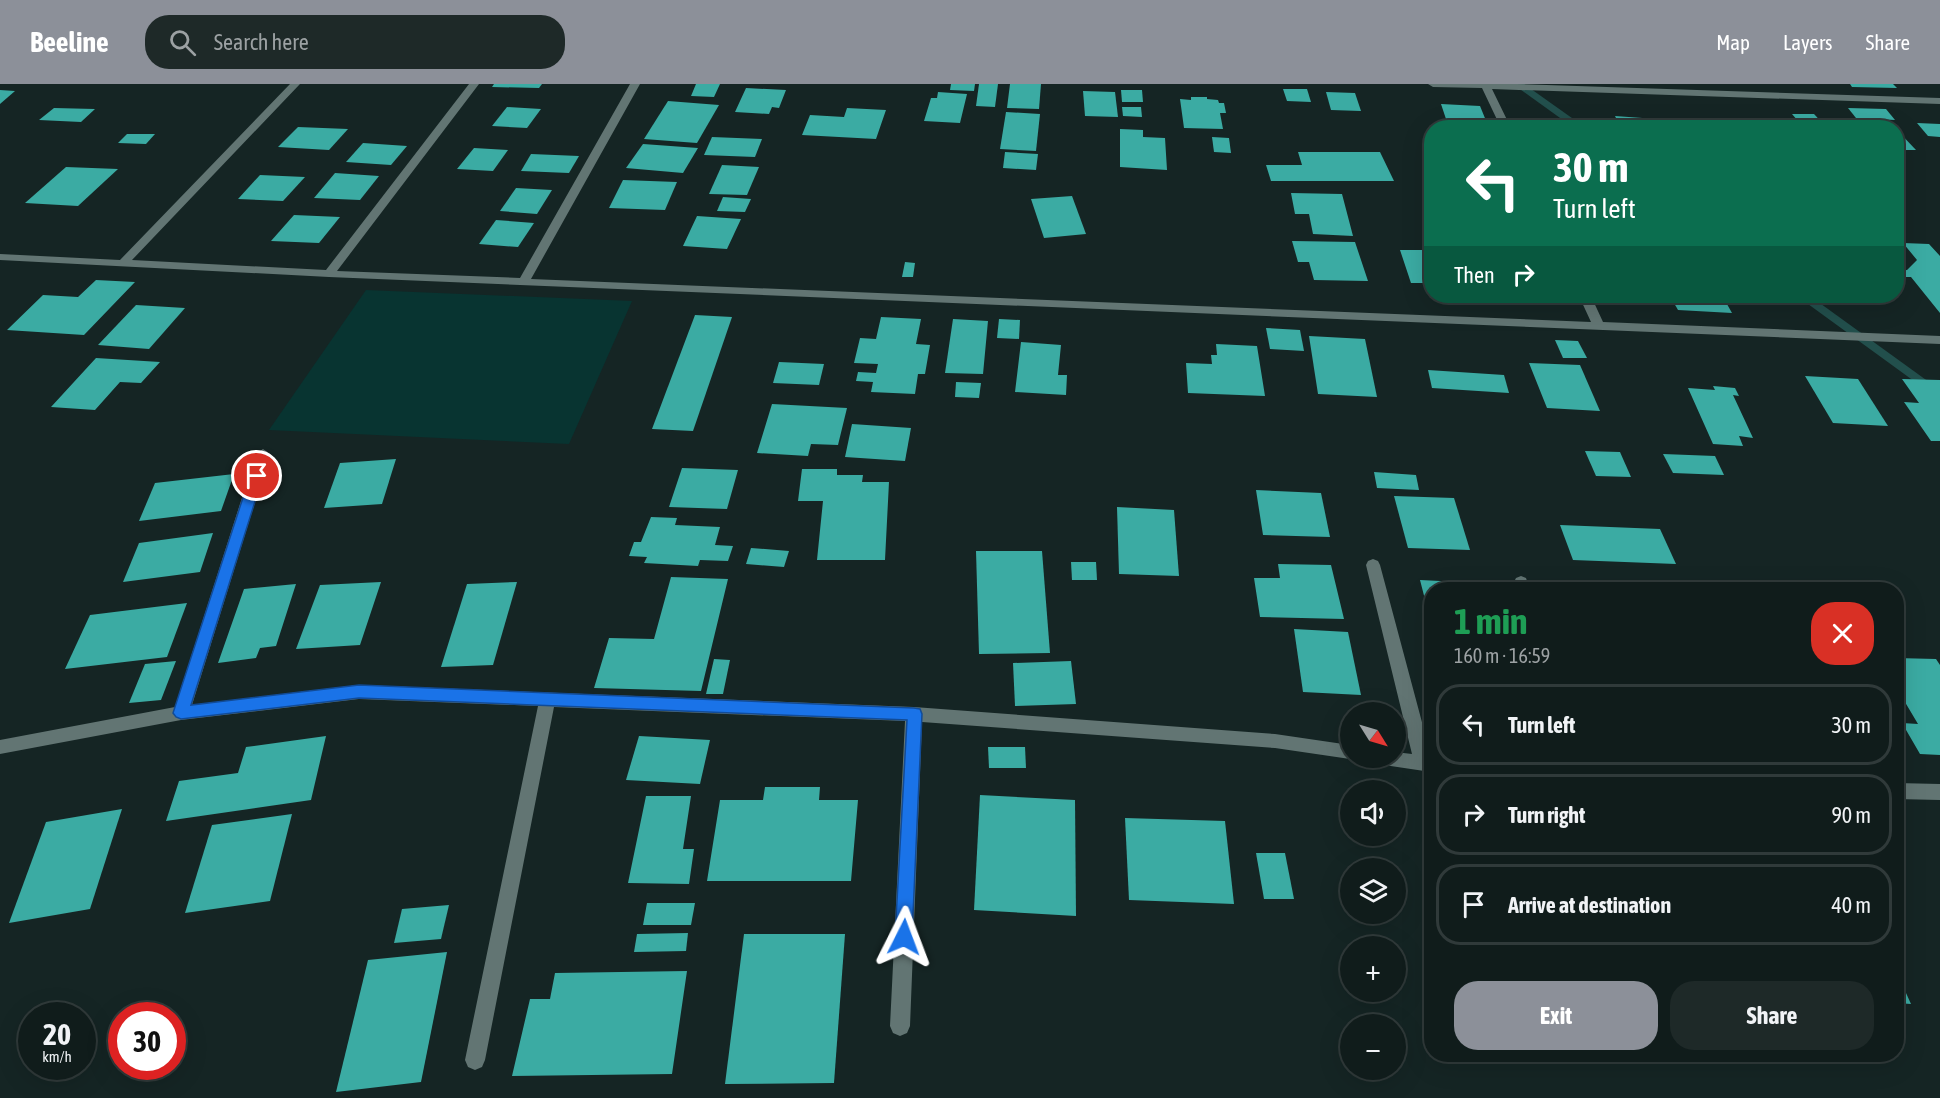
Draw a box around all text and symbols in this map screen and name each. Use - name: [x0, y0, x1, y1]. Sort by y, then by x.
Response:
- search box: [145, 15, 565, 69]
- text: Beeline: [30, 26, 109, 58]
- icon: search: [166, 26, 199, 59]
- text: Search here: [214, 29, 309, 55]
- text: Map: [1716, 30, 1750, 54]
- text: Layers: [1783, 30, 1833, 54]
- text: Share: [1866, 30, 1910, 54]
- text: 30 m: [1553, 143, 1628, 191]
- icon: left: [1454, 144, 1532, 222]
- text: Turn left: [1553, 193, 1636, 224]
- icon: right: [1507, 258, 1540, 291]
- text: Then: [1454, 262, 1495, 288]
- pin: [231, 450, 282, 501]
- icon: arrive: [240, 459, 273, 492]
- text: 1 min: [1454, 600, 1528, 642]
- button: close: [1811, 602, 1874, 665]
- text: 160 m · 16:59: [1454, 644, 1550, 667]
- north arrow: [1340, 702, 1406, 768]
- map controls: [1340, 702, 1406, 1080]
- icon: left: [1457, 708, 1490, 741]
- text: Turn left: [1508, 712, 1575, 738]
- text: 30 m: [1831, 712, 1871, 738]
- button: sound: [1340, 780, 1406, 846]
- icon: right: [1457, 798, 1490, 831]
- text: Turn right: [1508, 802, 1585, 828]
- text: 90 m: [1831, 802, 1871, 828]
- button: layers: [1340, 858, 1406, 924]
- icon: arrive: [1457, 888, 1490, 921]
- text: Arrive at destination: [1508, 892, 1671, 918]
- text: 40 m: [1831, 892, 1871, 918]
- position arrow: [872, 905, 936, 969]
- button: +: [1340, 936, 1406, 1002]
- button: Exit: [1454, 981, 1658, 1050]
- button: Share: [1670, 981, 1874, 1050]
- speed limit sign: 30: [108, 1002, 186, 1080]
- button: −: [1340, 1014, 1406, 1080]
- text: 20: [43, 1017, 71, 1051]
- text: km/h: [42, 1048, 72, 1065]

